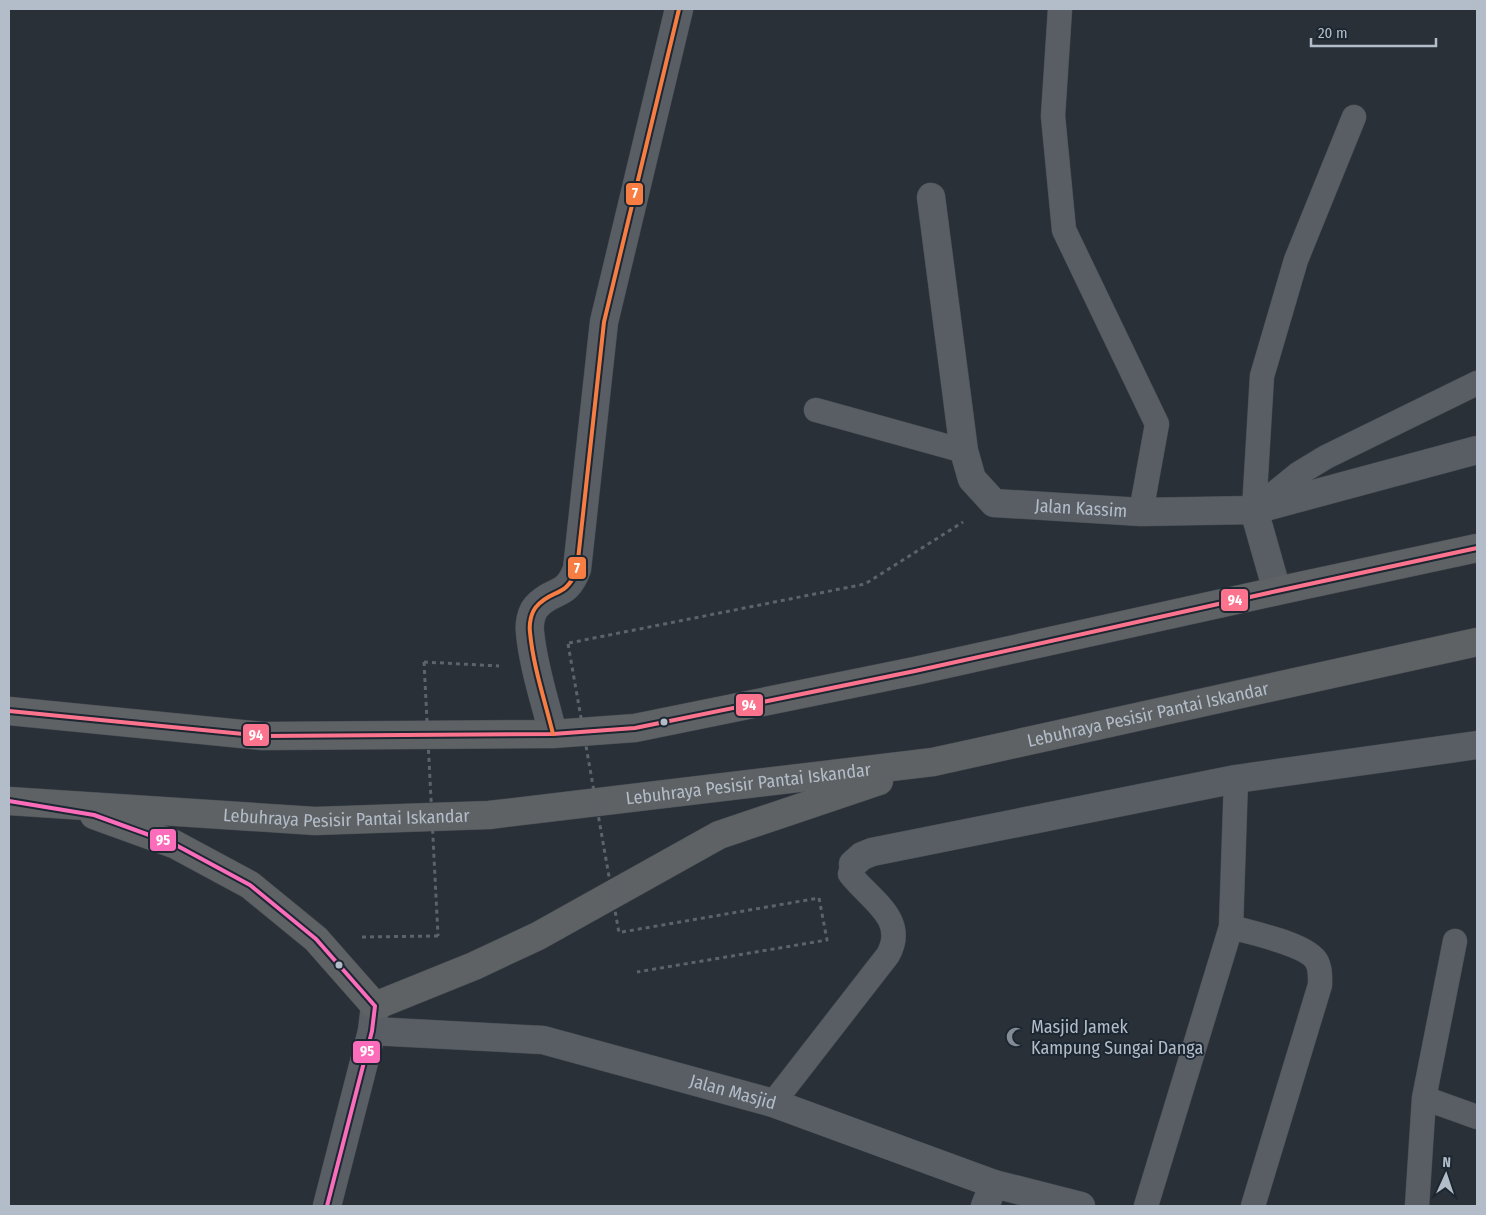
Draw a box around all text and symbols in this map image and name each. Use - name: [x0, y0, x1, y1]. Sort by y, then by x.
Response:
- scale bar: [1311, 15, 1436, 47]
- text: 20 m: [1318, 24, 1348, 42]
- line badge: 7: [625, 182, 644, 206]
- text: 7: [632, 185, 638, 202]
- street label: Jalan Kassim: [1034, 495, 1128, 522]
- line badge: 7: [567, 556, 587, 580]
- text: 7: [574, 560, 580, 577]
- line badge: 94: [1220, 588, 1249, 612]
- text: 94: [1228, 592, 1242, 609]
- street label: Lebuhraya Pesisir Pantai Iskandar: [1025, 677, 1271, 752]
- line badge: 94: [735, 693, 764, 717]
- text: 94: [742, 697, 756, 714]
- unlabelled marker: [659, 717, 669, 727]
- line badge: 94: [242, 723, 270, 747]
- text: 94: [249, 727, 263, 744]
- street label: Lebuhraya Pesisir Pantai Iskandar: [625, 758, 873, 810]
- street label: Lebuhraya Pesisir Pantai Iskandar: [222, 804, 471, 832]
- line badge: 95: [149, 828, 177, 852]
- text: 95: [156, 832, 170, 849]
- unlabelled marker: [334, 960, 344, 970]
- place label: Masjid Jamek Kampung Sungai Danga: [1031, 1016, 1203, 1059]
- mosque icon: Masjid Jamek Kampung Sungai Danga: [1005, 1026, 1027, 1048]
- line badge: 95: [352, 1040, 381, 1064]
- text: 95: [360, 1043, 374, 1060]
- street label: Jalan Masjid: [687, 1070, 778, 1114]
- north arrow: [1421, 1150, 1471, 1200]
- text: N: [1442, 1154, 1451, 1171]

